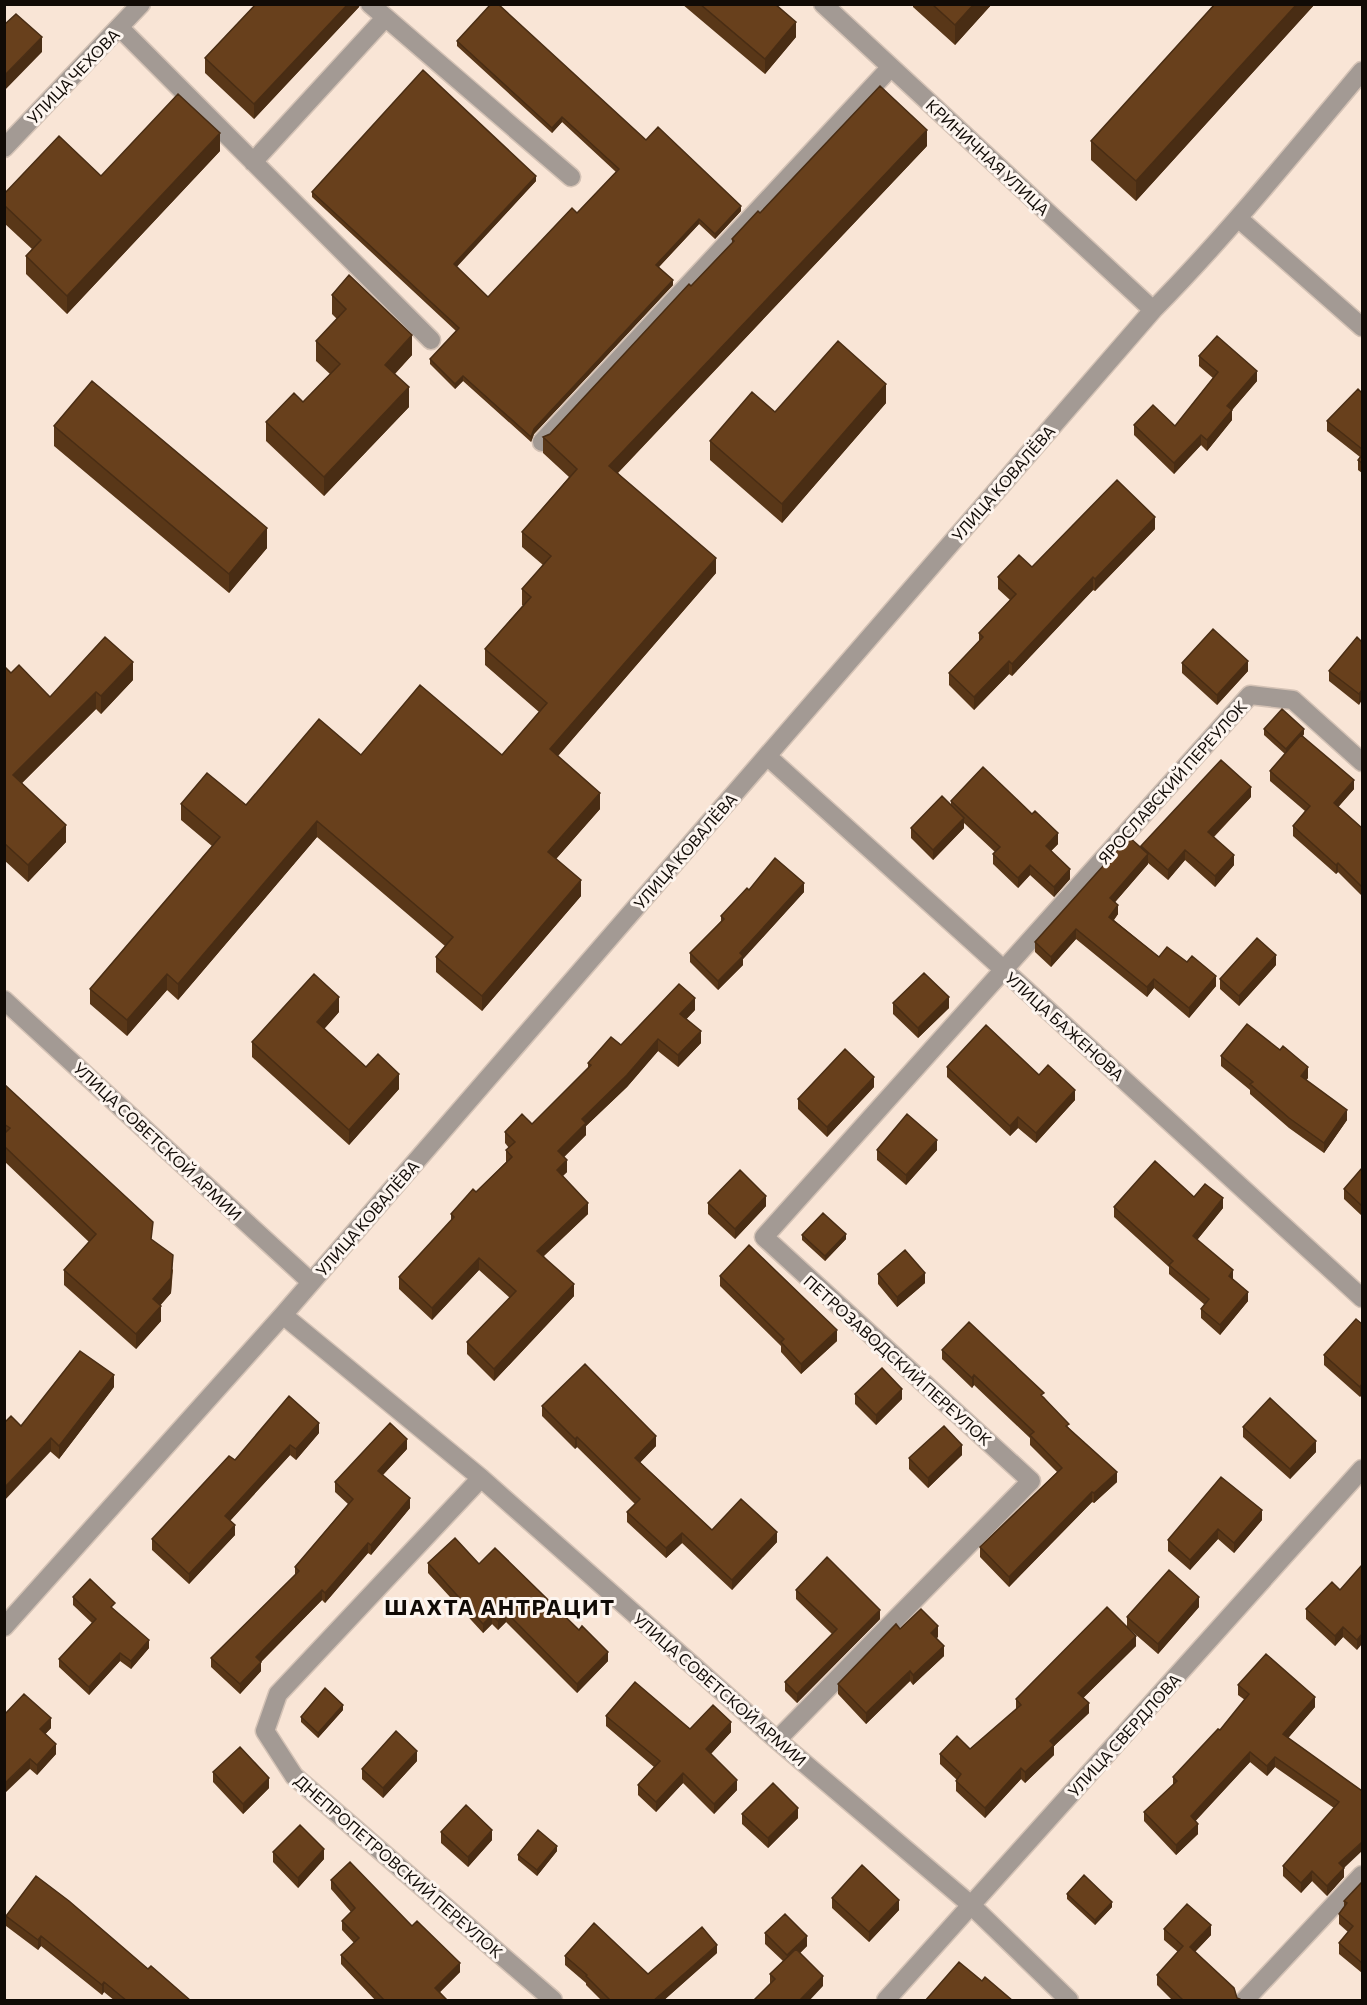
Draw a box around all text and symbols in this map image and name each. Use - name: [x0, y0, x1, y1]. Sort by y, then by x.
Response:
- street label: УЛИЦА ЧЕХОВА: [23, 25, 123, 127]
- street label: КРИНИЧНАЯ УЛИЦА: [923, 95, 1053, 219]
- street label: УЛИЦА КОВАЛЁВА: [948, 421, 1058, 545]
- street label: ЯРОСЛАВСКИЙ ПЕРЕУЛОК: [1094, 696, 1251, 868]
- street label: УЛИЦА КОВАЛЁВА: [630, 789, 740, 913]
- street label: УЛИЦА БАЖЕНОВА: [1002, 968, 1128, 1084]
- street label: УЛИЦА СОВЕТСКОЙ АРМИИ: [70, 1058, 246, 1224]
- street label: УЛИЦА КОВАЛЁВА: [312, 1156, 422, 1280]
- street label: ПЕТРОЗАВОДСКИЙ ПЕРЕУЛОК: [800, 1271, 996, 1449]
- district label: ШАХТА АНТРАЦИТ: [384, 1593, 616, 1620]
- street label: УЛИЦА СОВЕТСКОЙ АРМИИ: [630, 1609, 810, 1769]
- street label: УЛИЦА СВЕРДЛОВА: [1064, 1669, 1184, 1801]
- street label: ДНЕПРОПЕТРОВСКИЙ ПЕРЕУЛОК: [291, 1771, 507, 1962]

